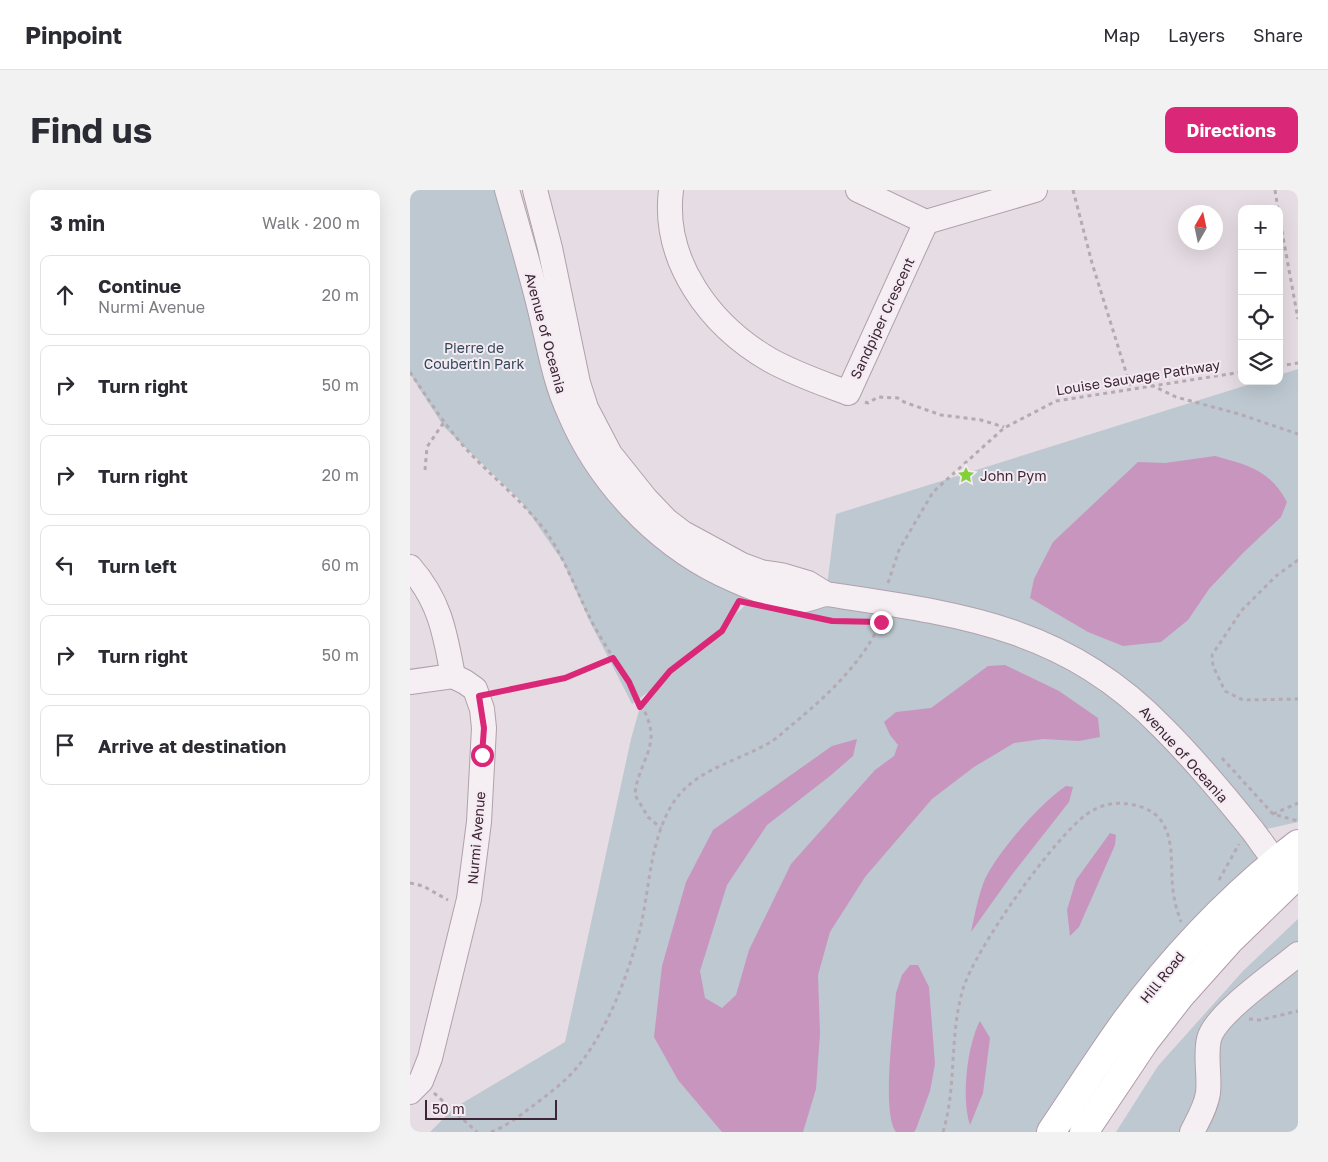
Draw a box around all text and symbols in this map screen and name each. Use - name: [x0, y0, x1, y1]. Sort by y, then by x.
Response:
- text: Pinpoint: [25, 20, 122, 49]
- text: Map: [1103, 24, 1140, 46]
- text: Layers: [1168, 24, 1225, 46]
- text: Share: [1253, 24, 1303, 46]
- button: Directions: [1165, 107, 1298, 153]
- text: Find us: [30, 109, 152, 151]
- north arrow: [1178, 205, 1223, 250]
- map controls: [1238, 205, 1283, 385]
- button: +: [1238, 205, 1283, 250]
- text: 3 min: [50, 210, 105, 236]
- text: Walk · 200 m: [262, 213, 360, 233]
- button: −: [1238, 250, 1283, 295]
- street label: Sandpiper Crescent: [846, 254, 918, 382]
- street label: Avenue of Oceania: [522, 271, 570, 395]
- text: Continue: [98, 274, 181, 297]
- icon: ahead: [51, 281, 79, 309]
- text: 20 m: [322, 285, 359, 305]
- button: locate: [1238, 295, 1283, 340]
- text: Nurmi Avenue: [98, 297, 205, 317]
- park label: Pierre de Coubertin Park: [424, 339, 524, 372]
- button: layers: [1238, 340, 1283, 385]
- street label: Louise Sauvage Pathway: [1055, 356, 1221, 398]
- icon: right: [51, 371, 79, 399]
- text: Turn right: [98, 374, 188, 397]
- text: 50 m: [322, 375, 359, 395]
- icon: right: [51, 461, 79, 489]
- text: Turn right: [98, 464, 188, 487]
- text: 20 m: [322, 465, 359, 485]
- place icon: John Pym: [956, 465, 976, 485]
- place label: John Pym: [980, 467, 1047, 484]
- icon: left: [51, 551, 79, 579]
- text: Turn left: [98, 554, 177, 577]
- text: 60 m: [321, 555, 359, 575]
- route end: [870, 611, 893, 634]
- icon: right: [51, 641, 79, 669]
- text: Turn right: [98, 644, 188, 667]
- text: 50 m: [322, 645, 359, 665]
- street label: Avenue of Oceania: [1136, 702, 1232, 806]
- icon: arrive: [51, 731, 79, 759]
- text: Arrive at destination: [98, 734, 286, 757]
- route start: [471, 744, 494, 767]
- street label: Nurmi Avenue: [463, 791, 489, 885]
- street label: Hill Road: [1136, 948, 1188, 1006]
- scale bar: [425, 1097, 558, 1120]
- text: 50 m: [432, 1100, 465, 1117]

